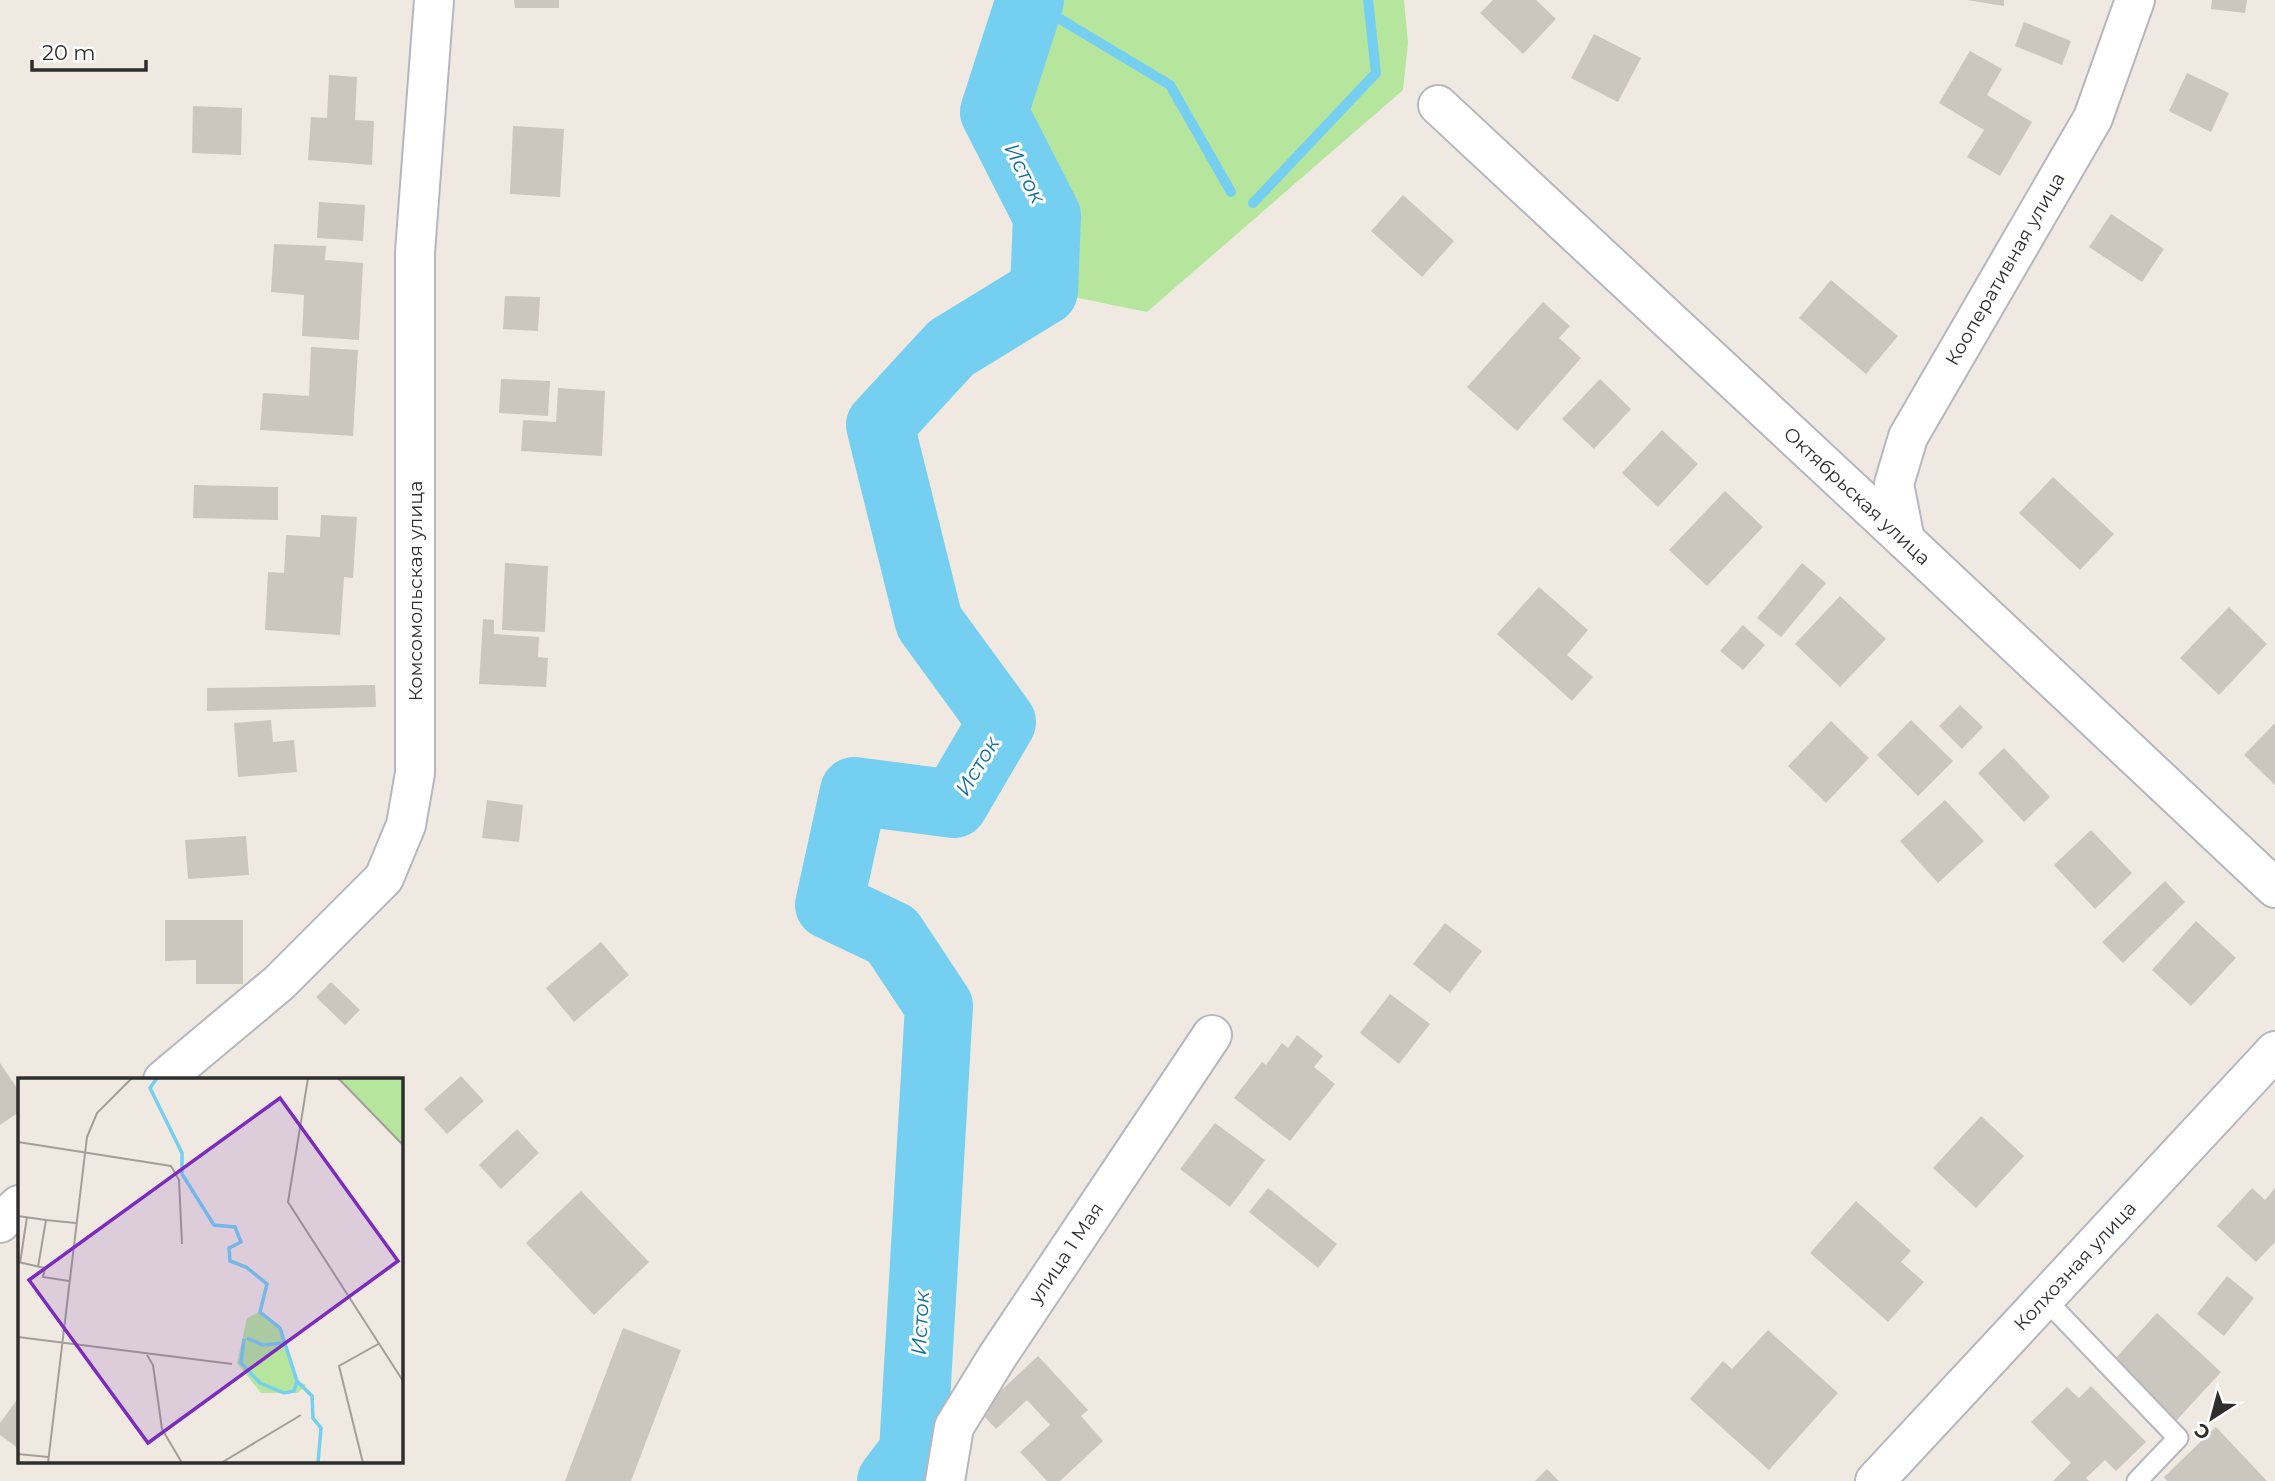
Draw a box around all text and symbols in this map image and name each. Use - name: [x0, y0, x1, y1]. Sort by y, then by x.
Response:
- scale bar: [32, 28, 145, 72]
- text: 20 m: [42, 40, 96, 65]
- water label: Исток: [999, 139, 1051, 208]
- street label: Кооперативная улица: [1940, 168, 2070, 370]
- street label: Октябрьская улица: [1779, 422, 1935, 570]
- street label: Комсомольская улица: [404, 481, 427, 701]
- water label: Исток: [950, 731, 1005, 800]
- inset map: [18, 1078, 402, 1464]
- street label: Колхозная улица: [2009, 1197, 2141, 1335]
- street label: улица 1 Мая: [1023, 1198, 1108, 1309]
- water label: Исток: [906, 1289, 934, 1356]
- north arrow: [2177, 1383, 2247, 1453]
- text: С: [2190, 1418, 2215, 1445]

